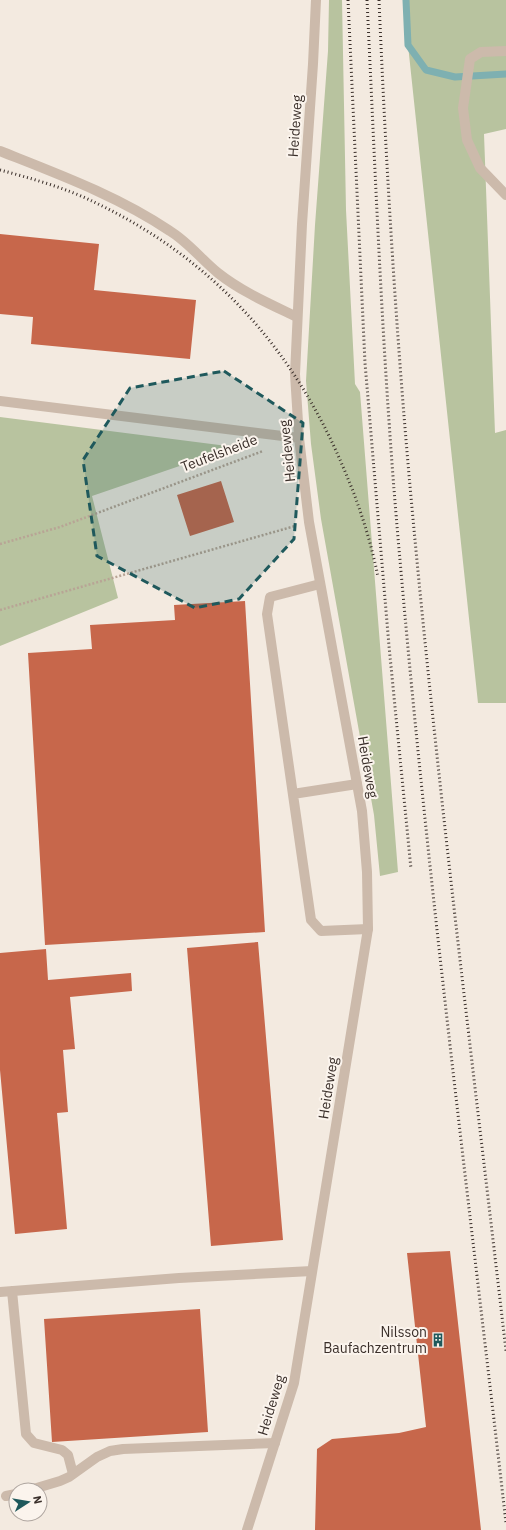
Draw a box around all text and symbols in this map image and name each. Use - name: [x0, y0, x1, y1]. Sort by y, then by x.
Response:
- street label: Heideweg: [284, 94, 306, 158]
- street label: Heideweg: [275, 418, 299, 483]
- street label: Teufelsheide: [178, 430, 260, 476]
- street label: Heideweg: [354, 735, 382, 800]
- street label: Heideweg: [314, 1055, 342, 1120]
- place label: Nilsson Baufachzentrum: [323, 1323, 427, 1357]
- building icon: Nilsson Baufachzentrum: [430, 1332, 446, 1348]
- street label: Heideweg: [253, 1372, 289, 1438]
- north arrow: [8, 1482, 48, 1522]
- text: N: [30, 1495, 45, 1505]

